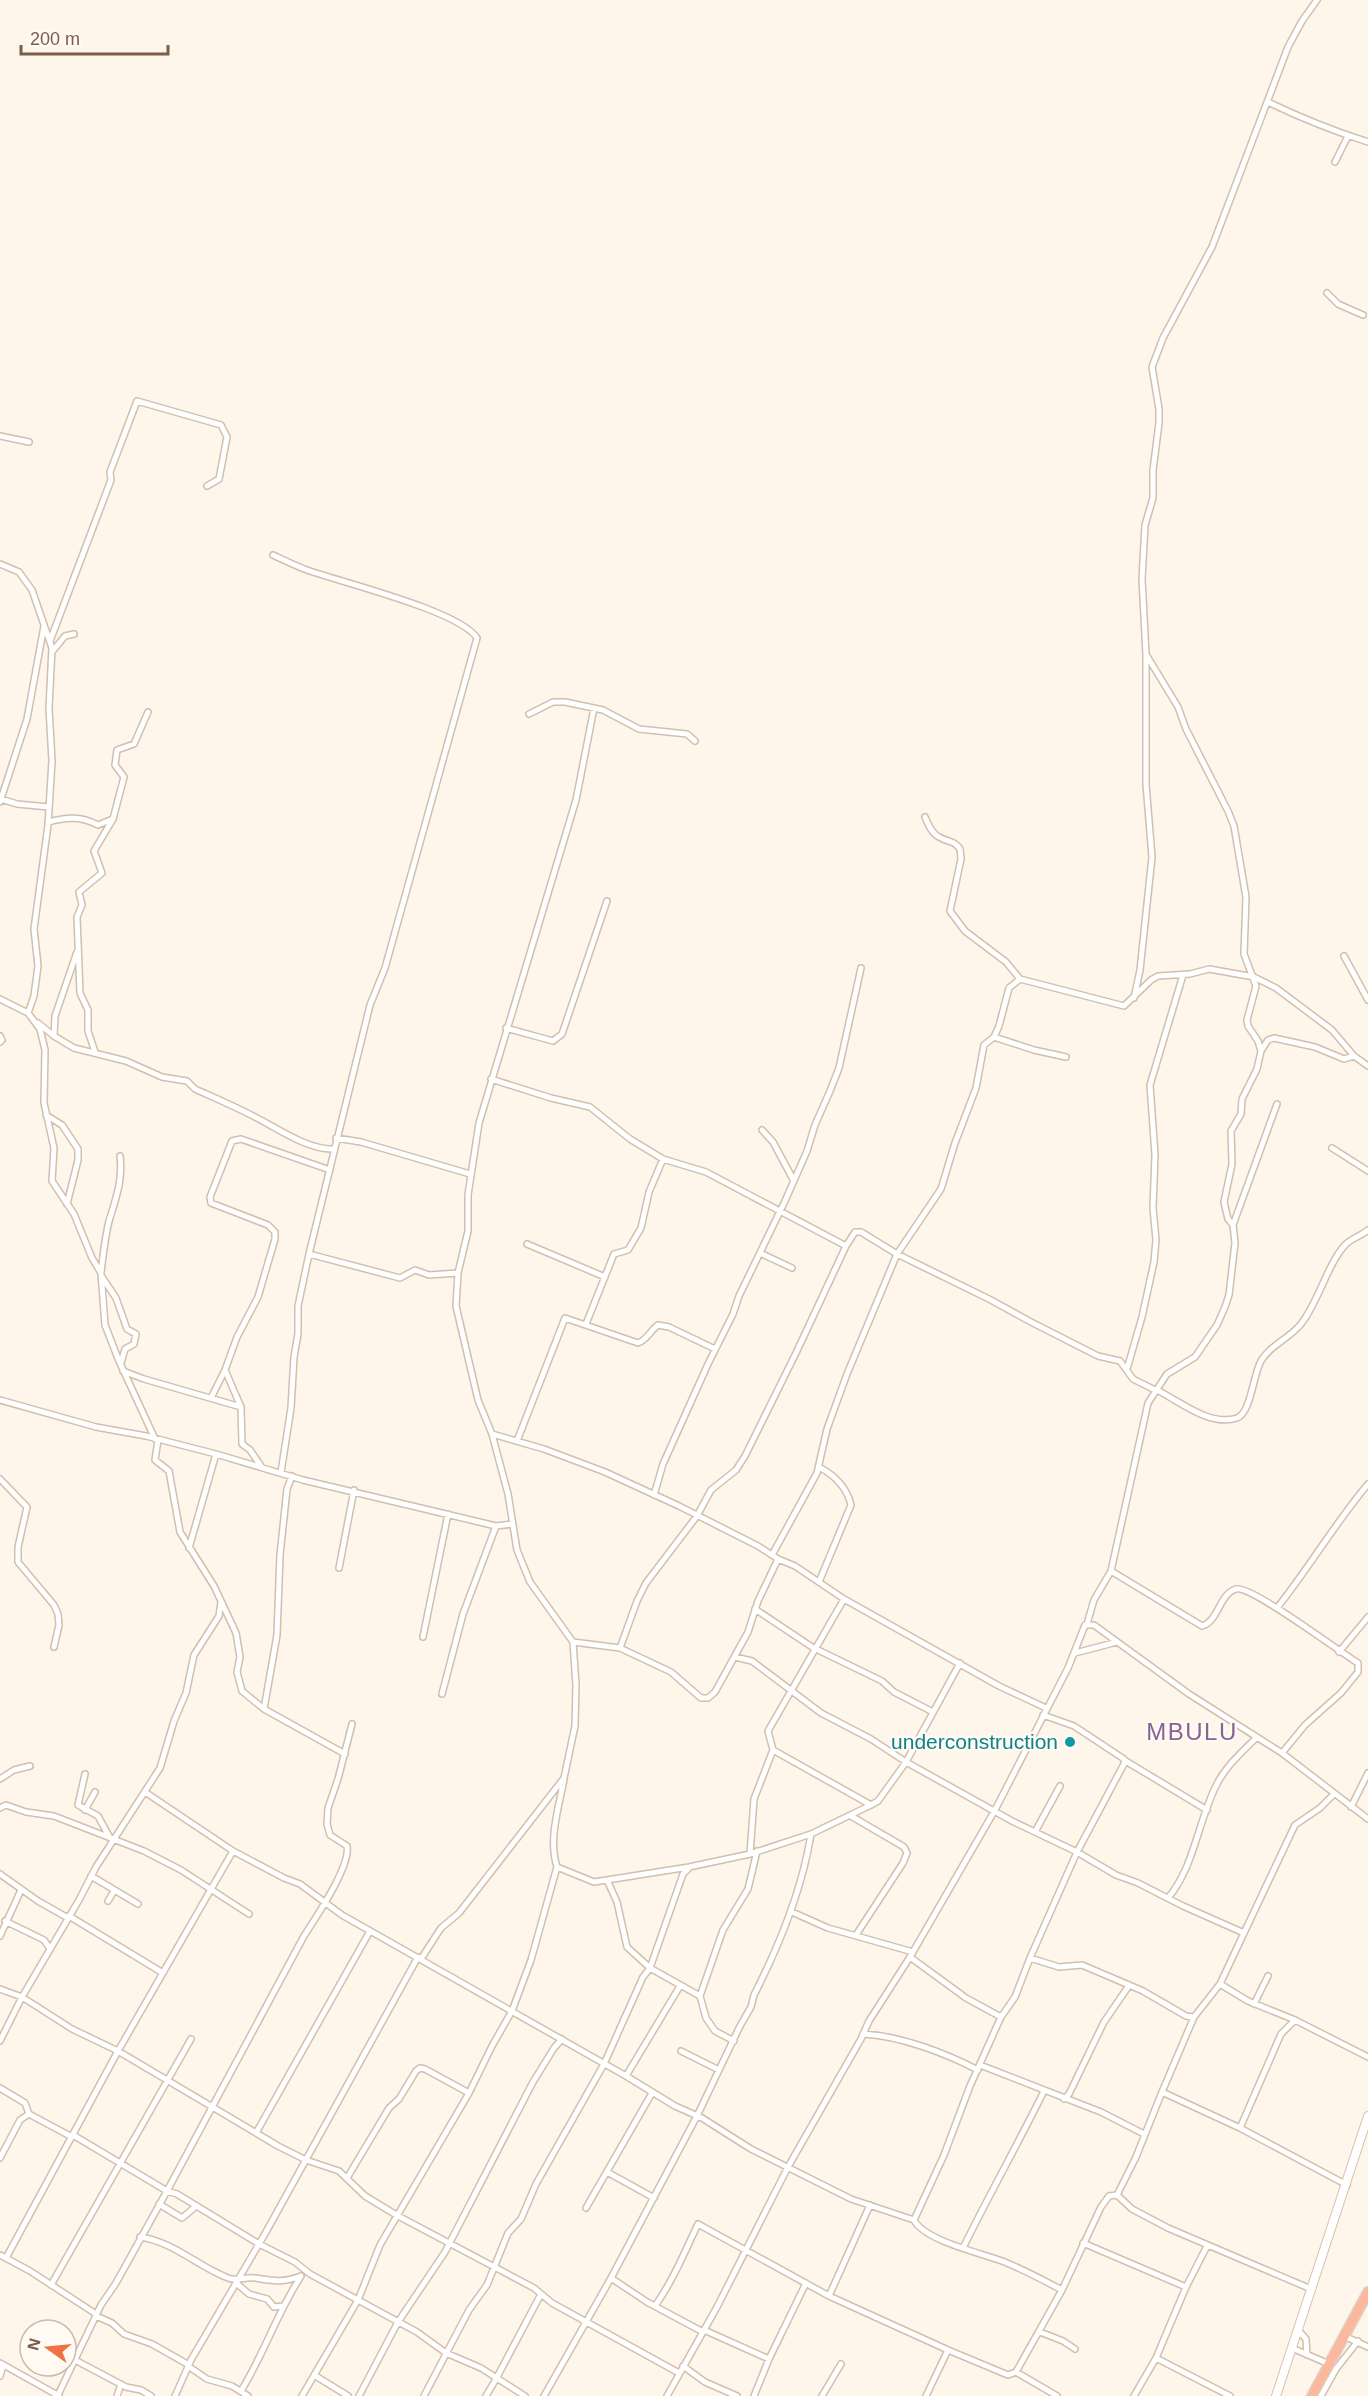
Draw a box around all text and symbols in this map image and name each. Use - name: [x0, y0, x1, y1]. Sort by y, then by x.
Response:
- scale bar: [21, 18, 168, 56]
- text: 200 m: [30, 29, 80, 49]
- district label: MBULU: [1146, 1718, 1238, 1745]
- place label: underconstruction: [891, 1730, 1058, 1753]
- marker: underconstruction: [1063, 1735, 1077, 1749]
- north arrow: [18, 2318, 78, 2378]
- text: N: [24, 2336, 44, 2352]

